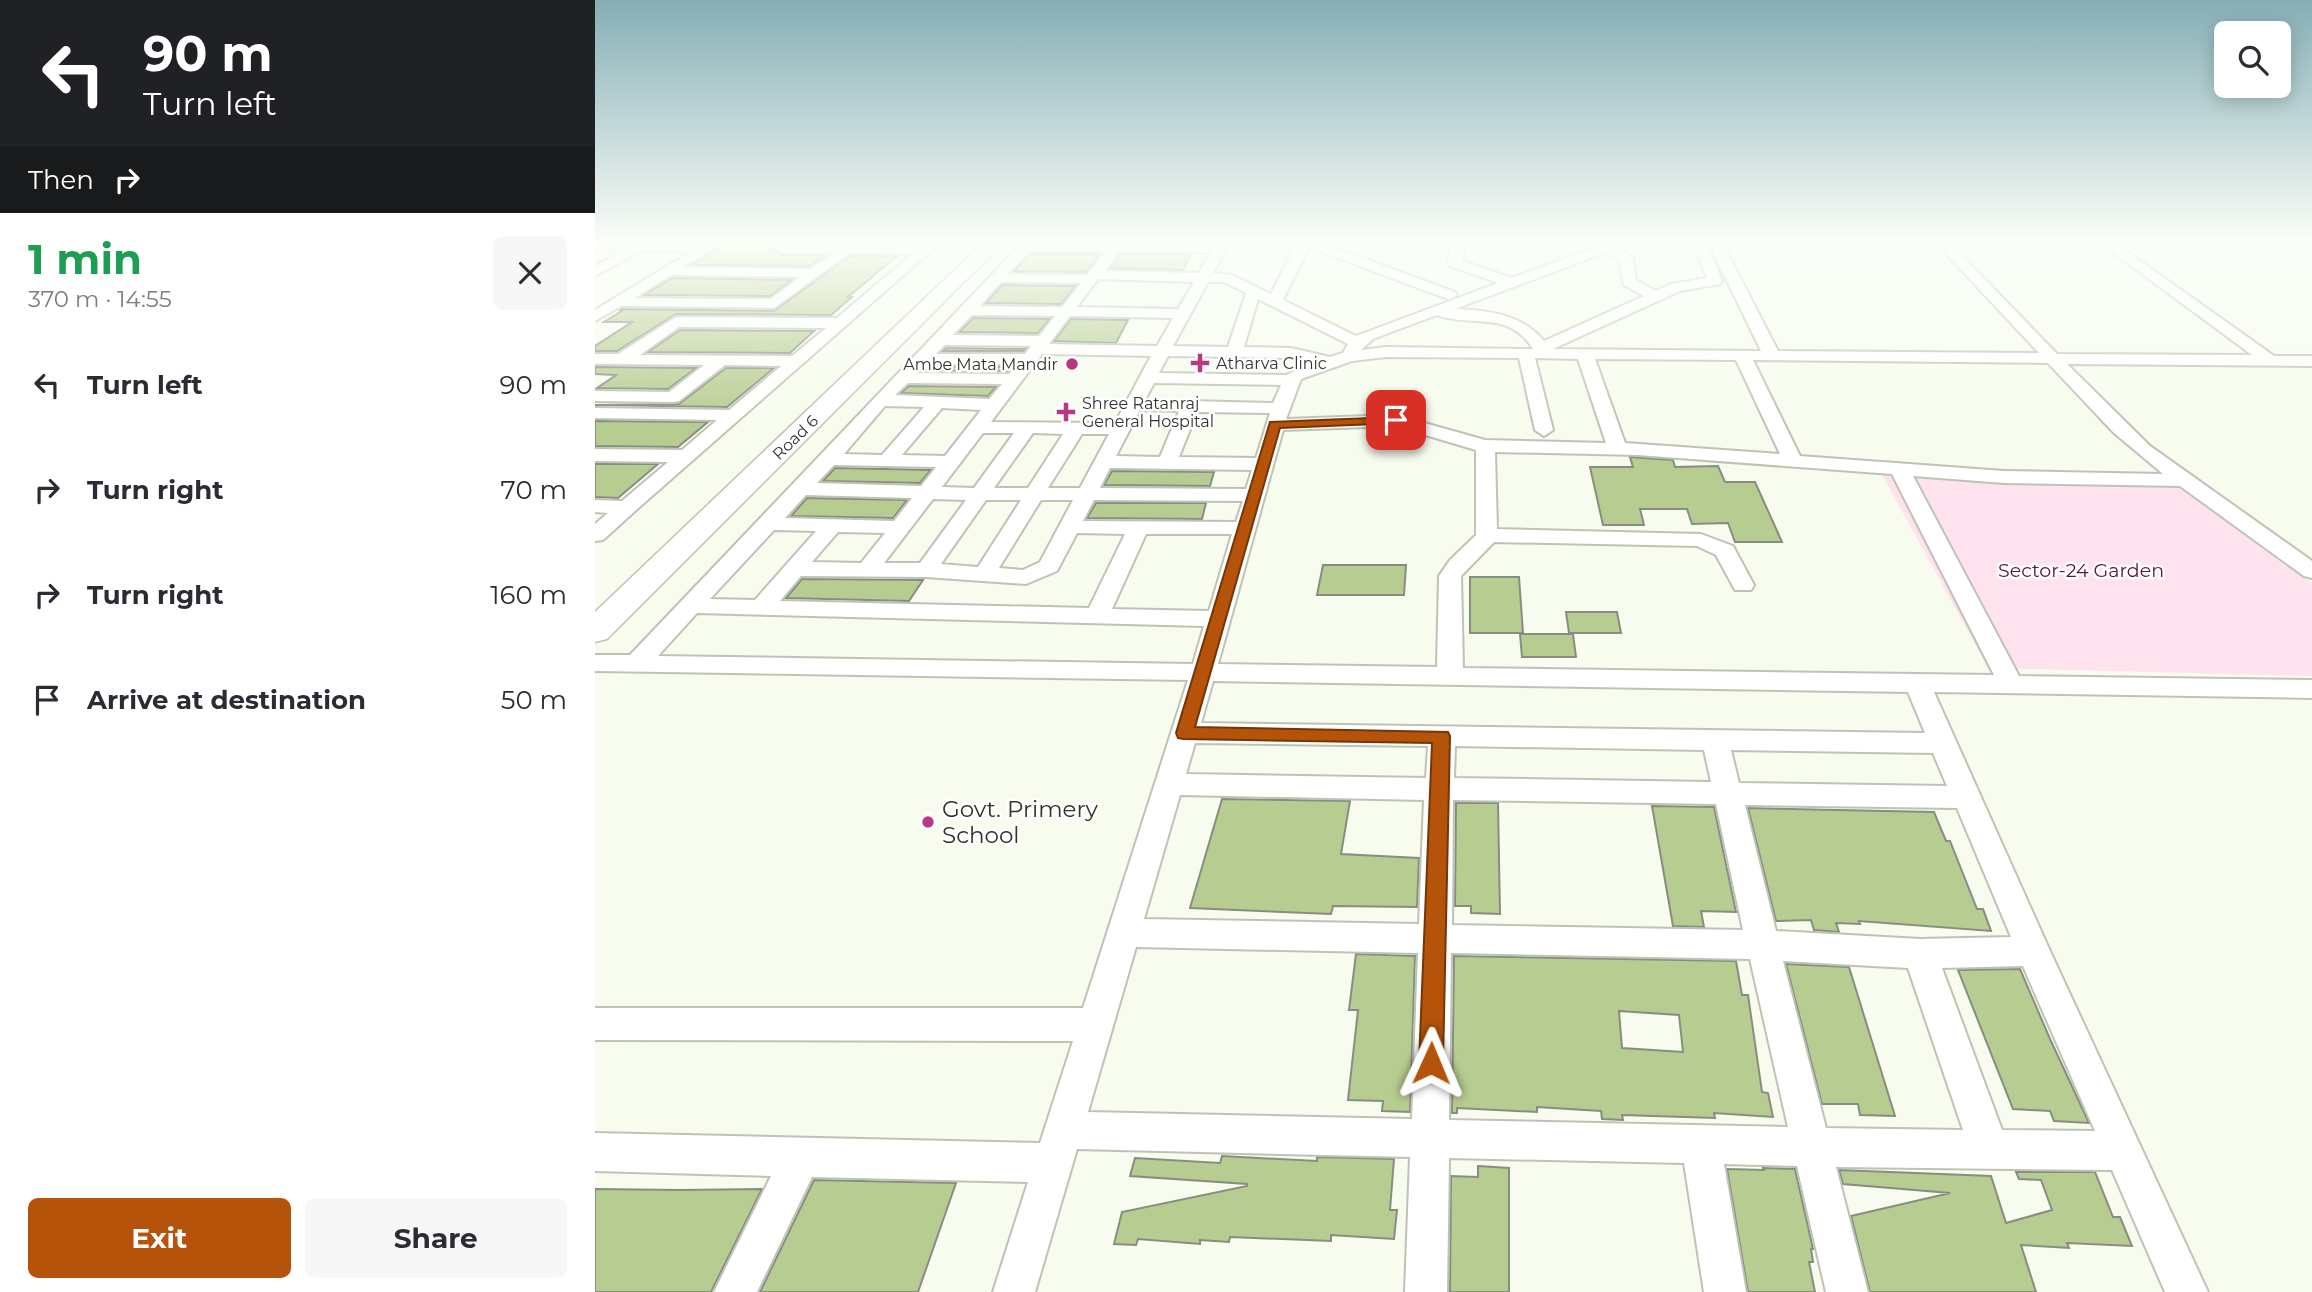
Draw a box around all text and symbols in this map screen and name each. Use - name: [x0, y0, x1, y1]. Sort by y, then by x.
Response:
- map controls: [2214, 21, 2291, 98]
- button: search: [2214, 21, 2291, 98]
- text: 90 m: [143, 24, 273, 83]
- icon: left: [28, 28, 119, 119]
- text: Turn left: [143, 84, 277, 123]
- icon: right: [108, 161, 146, 199]
- text: Then: [28, 164, 94, 196]
- text: 1 min: [28, 233, 142, 285]
- button: close: [493, 236, 567, 310]
- text: 370 m · 14:55: [28, 285, 172, 313]
- marker: Atharva Clinic: [1190, 353, 1210, 373]
- place label: Atharva Clinic: [1216, 354, 1327, 373]
- place label: Ambe Mata Mandir: [903, 355, 1058, 374]
- marker: Ambe Mata Mandir: [1064, 356, 1080, 372]
- icon: left: [28, 366, 66, 404]
- text: Turn left: [87, 369, 203, 401]
- text: 90 m: [500, 369, 567, 401]
- pin: [1366, 390, 1426, 450]
- place label: Shree Ratanraj General Hospital: [1082, 394, 1214, 431]
- icon: arrive: [1377, 401, 1415, 439]
- marker: Shree Ratanraj General Hospital: [1056, 402, 1076, 422]
- street label: Road 6: [769, 411, 822, 464]
- icon: right: [28, 471, 66, 509]
- text: Turn right: [87, 474, 223, 506]
- text: 70 m: [501, 474, 567, 506]
- park label: Sector-24 Garden: [1998, 559, 2164, 582]
- icon: right: [28, 576, 66, 614]
- text: Turn right: [87, 579, 223, 611]
- text: 160 m: [490, 579, 567, 611]
- icon: arrive: [28, 681, 66, 719]
- text: Arrive at destination: [87, 684, 366, 716]
- text: 50 m: [501, 684, 567, 716]
- place label: Govt. Primery School: [942, 795, 1099, 849]
- marker: Govt. Primery School: [920, 814, 936, 830]
- position arrow: [1394, 1026, 1468, 1100]
- button: Exit: [28, 1198, 291, 1278]
- button: Share: [305, 1198, 567, 1278]

